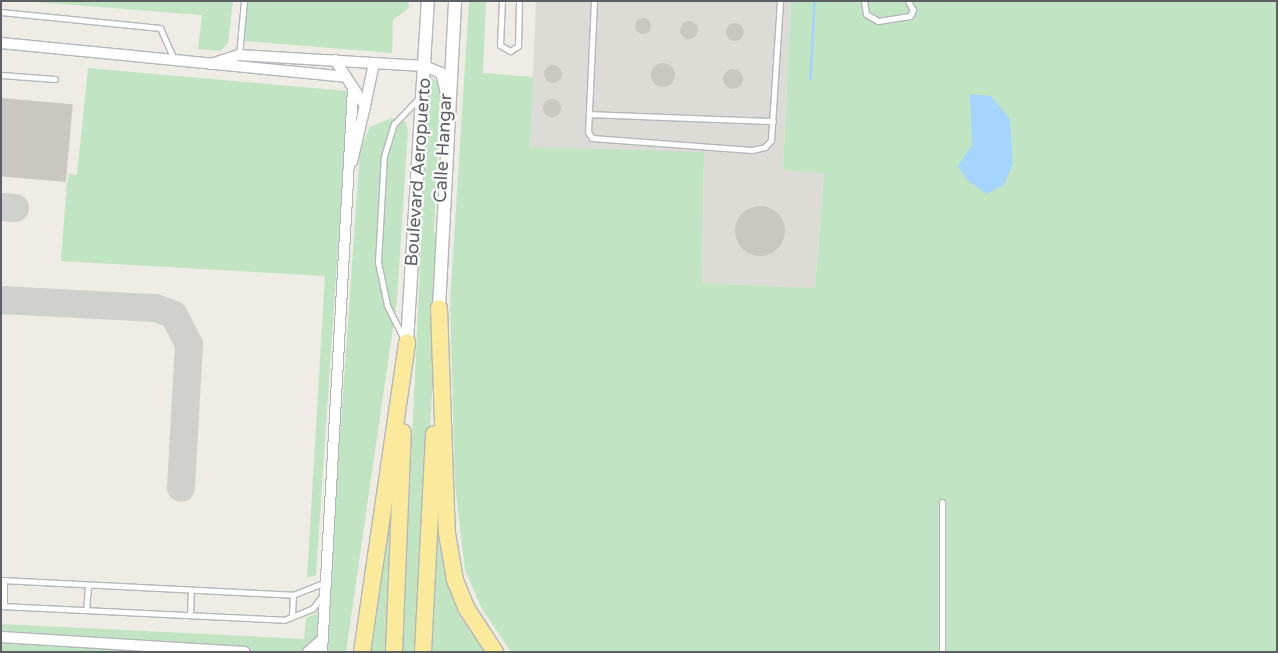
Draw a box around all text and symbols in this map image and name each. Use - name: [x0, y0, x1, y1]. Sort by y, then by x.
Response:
- street label: Boulevard Aeropuerto: [401, 77, 435, 267]
- street label: Calle Hangar: [429, 93, 457, 203]

